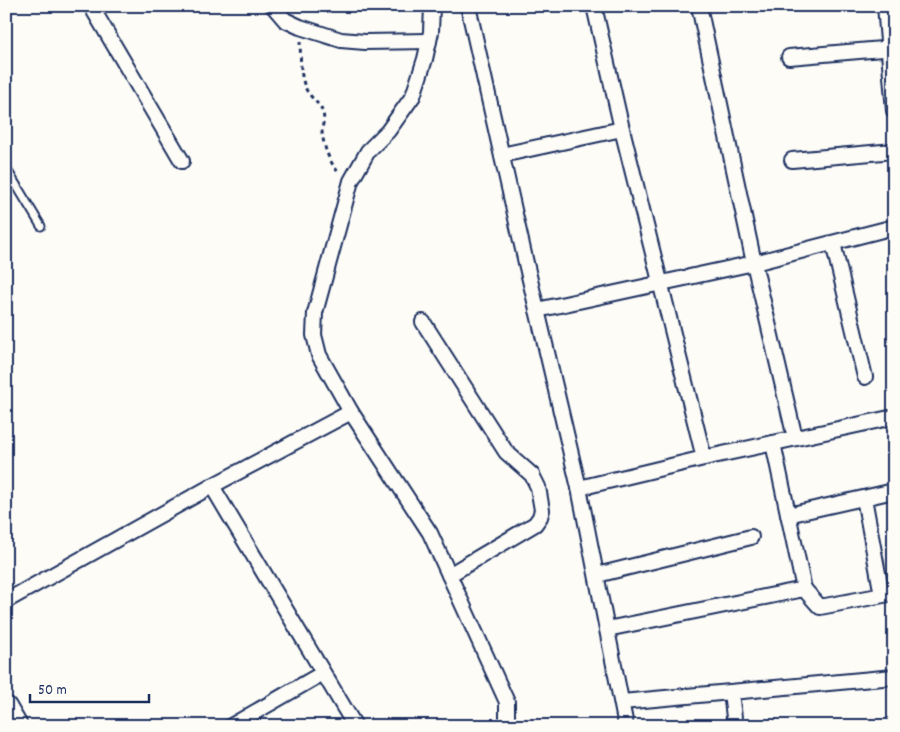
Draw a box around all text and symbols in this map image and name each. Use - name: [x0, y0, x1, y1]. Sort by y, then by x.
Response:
- scale bar: [30, 672, 149, 704]
- text: 50 m: [38, 680, 67, 702]

